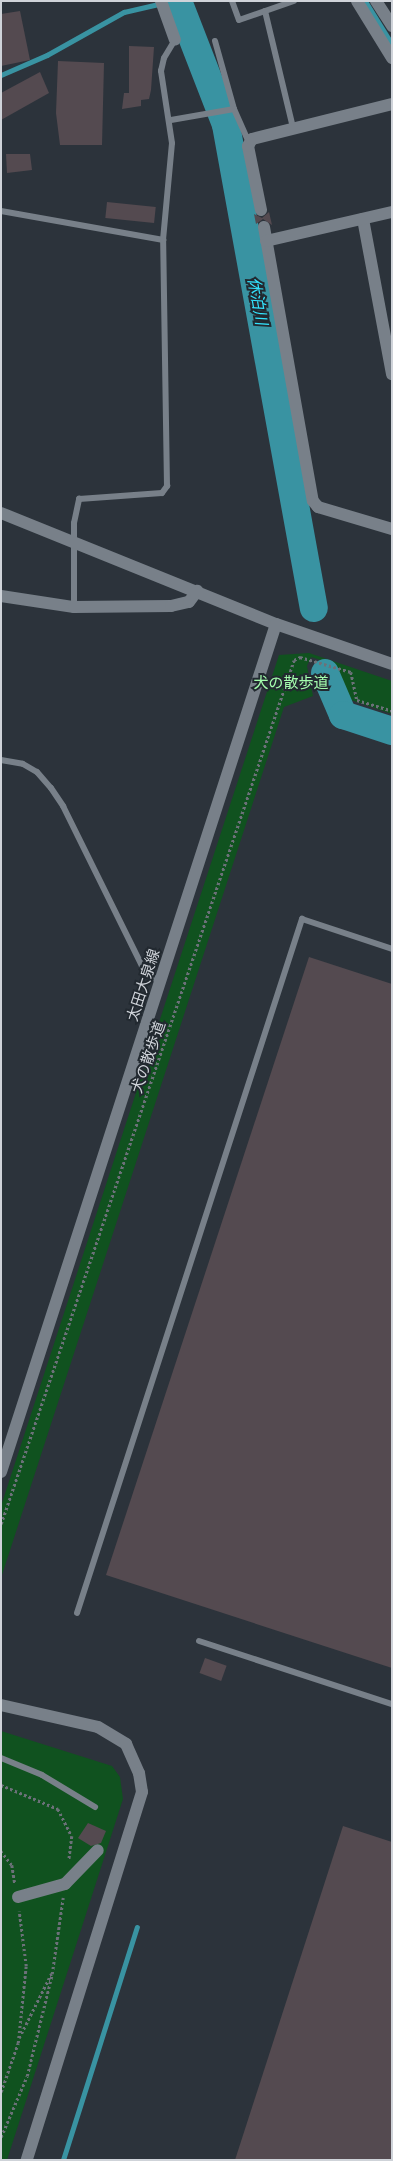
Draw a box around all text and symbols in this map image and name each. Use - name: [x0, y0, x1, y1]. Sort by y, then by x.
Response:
- water label: 休泊川: [244, 276, 272, 326]
- park label: 犬の散歩道: [254, 674, 328, 692]
- street label: 太田大泉線: [123, 947, 163, 1023]
- street label: 犬の散歩道: [127, 1019, 169, 1095]

